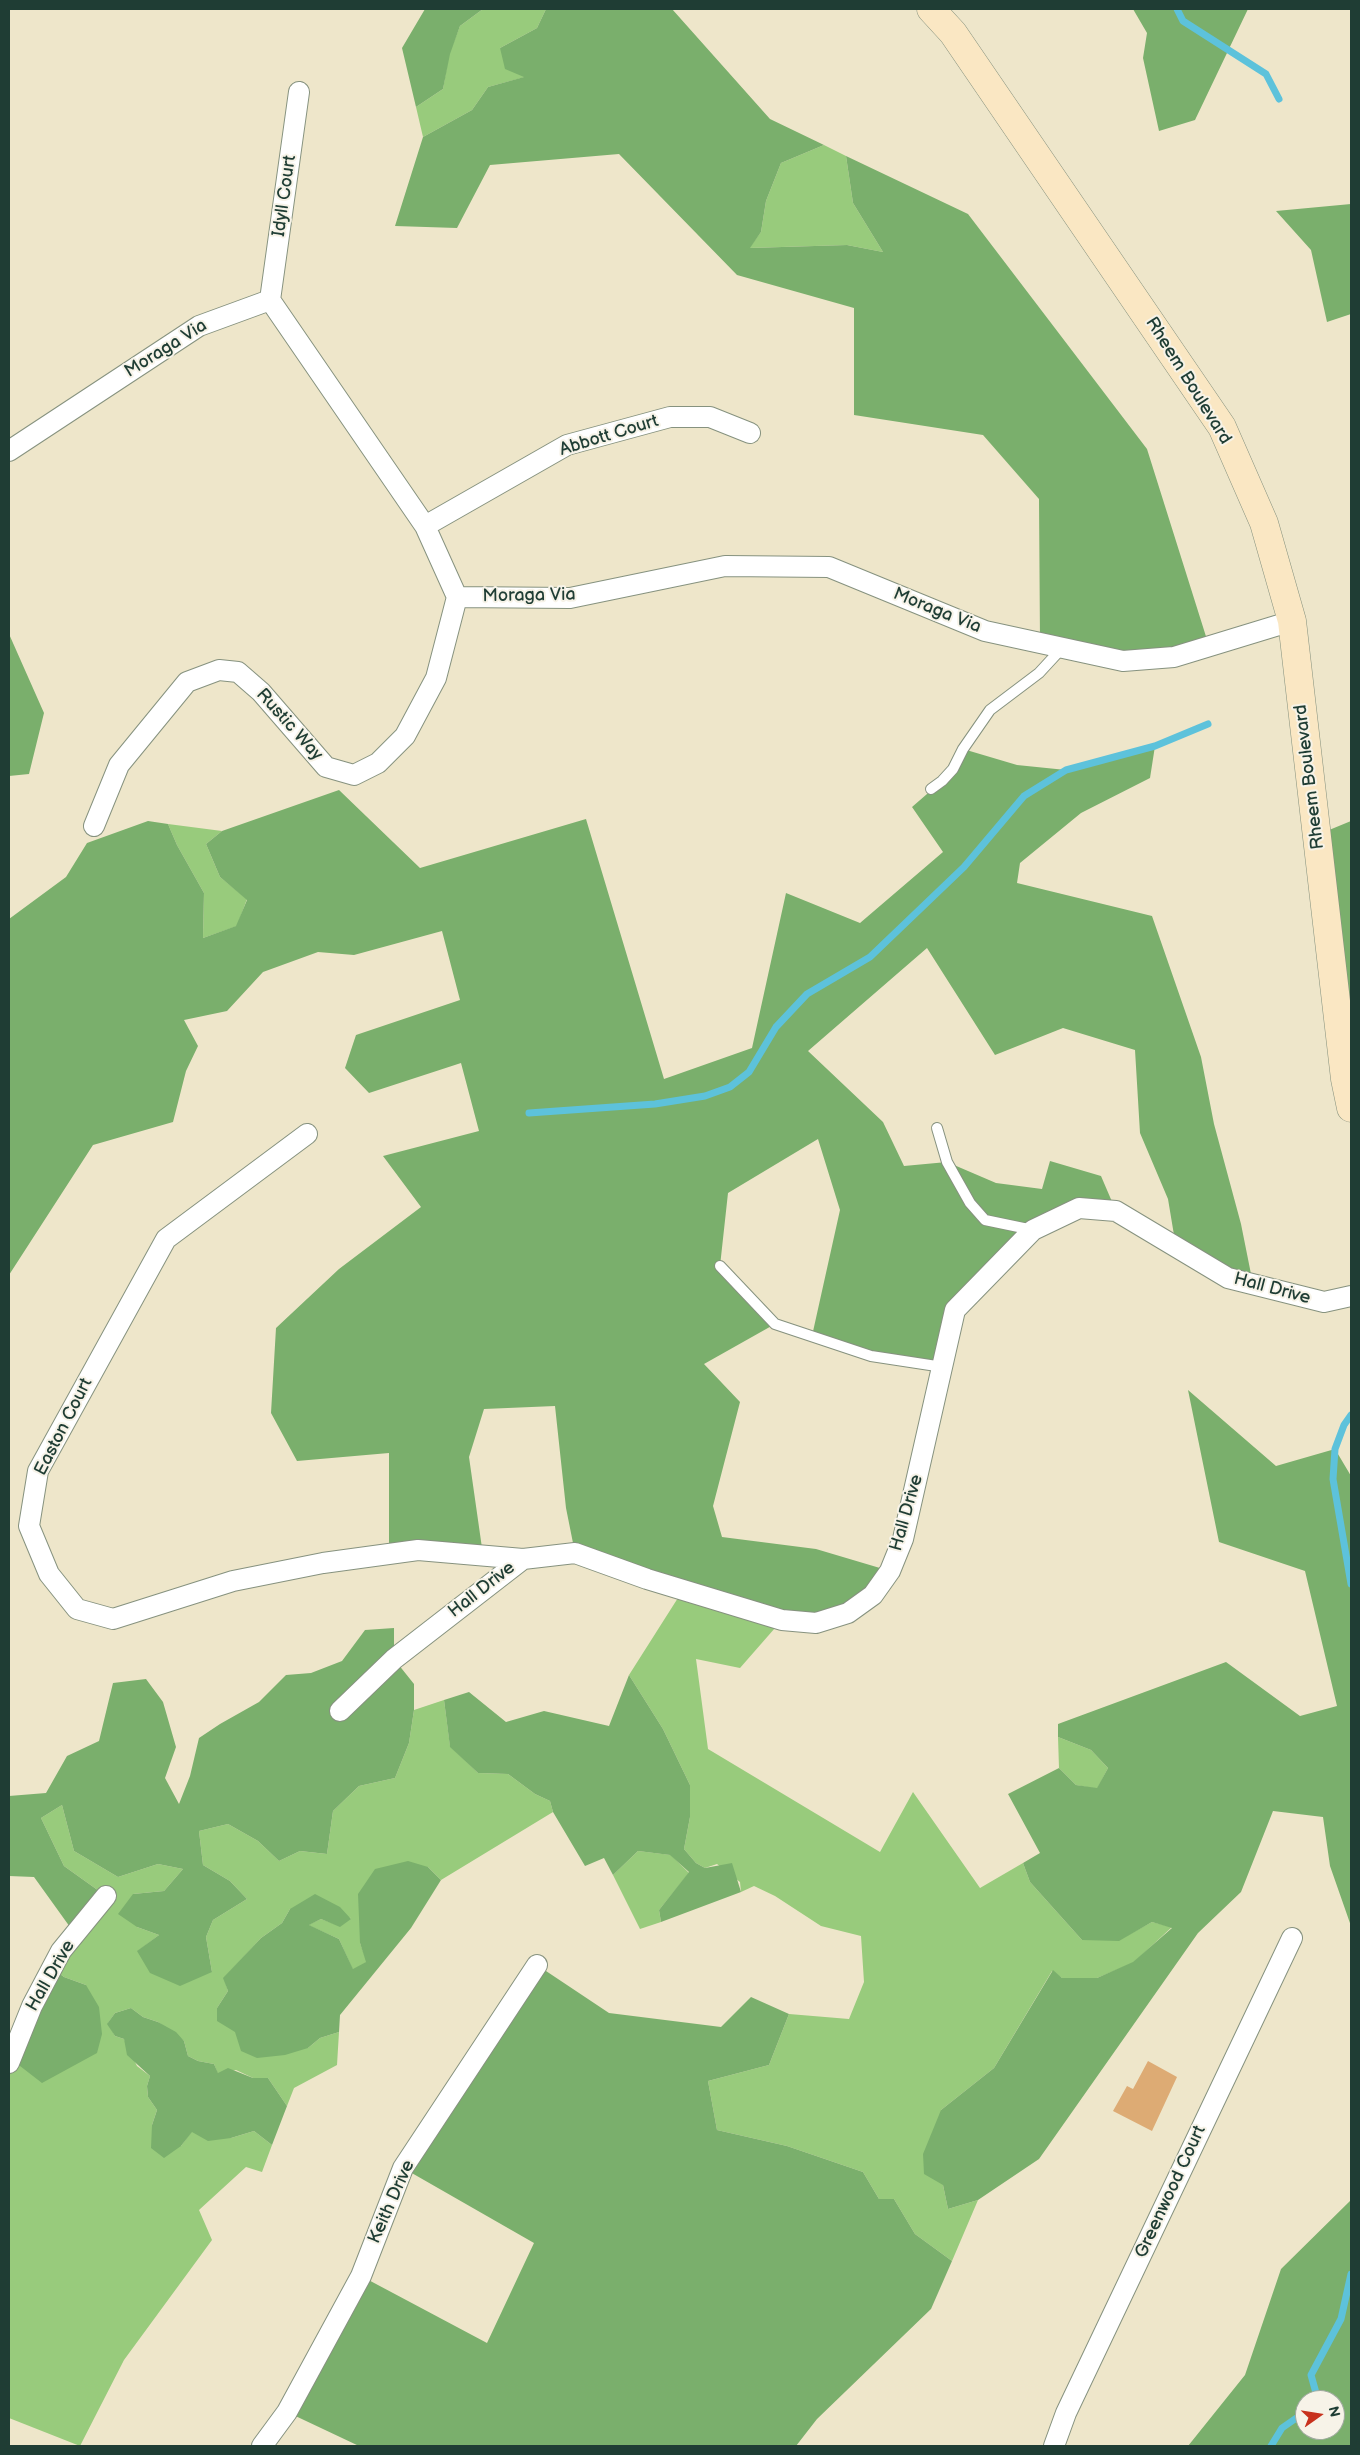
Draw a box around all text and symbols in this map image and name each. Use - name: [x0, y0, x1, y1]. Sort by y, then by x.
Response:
- street label: Idyll Court: [269, 154, 301, 238]
- street label: Rheem Boulevard: [1140, 313, 1236, 449]
- street label: Moraga Via: [121, 315, 211, 383]
- street label: Abbott Court: [557, 411, 661, 461]
- street label: Moraga Via: [482, 584, 576, 608]
- street label: Moraga Via: [890, 584, 984, 638]
- street label: Rustic Way: [251, 684, 327, 766]
- street label: Rheem Boulevard: [1290, 703, 1330, 851]
- street label: Hall Drive: [1231, 1268, 1313, 1310]
- street label: Easton Court: [30, 1375, 98, 1479]
- street label: Hall Drive: [886, 1472, 928, 1554]
- street label: Hall Drive: [444, 1557, 520, 1623]
- street label: Hall Drive: [22, 1937, 80, 2015]
- street label: Greenwood Court: [1131, 2122, 1211, 2262]
- street label: Keith Drive: [364, 2157, 420, 2247]
- north arrow: [1295, 2390, 1345, 2440]
- text: N: [1325, 2405, 1344, 2419]

